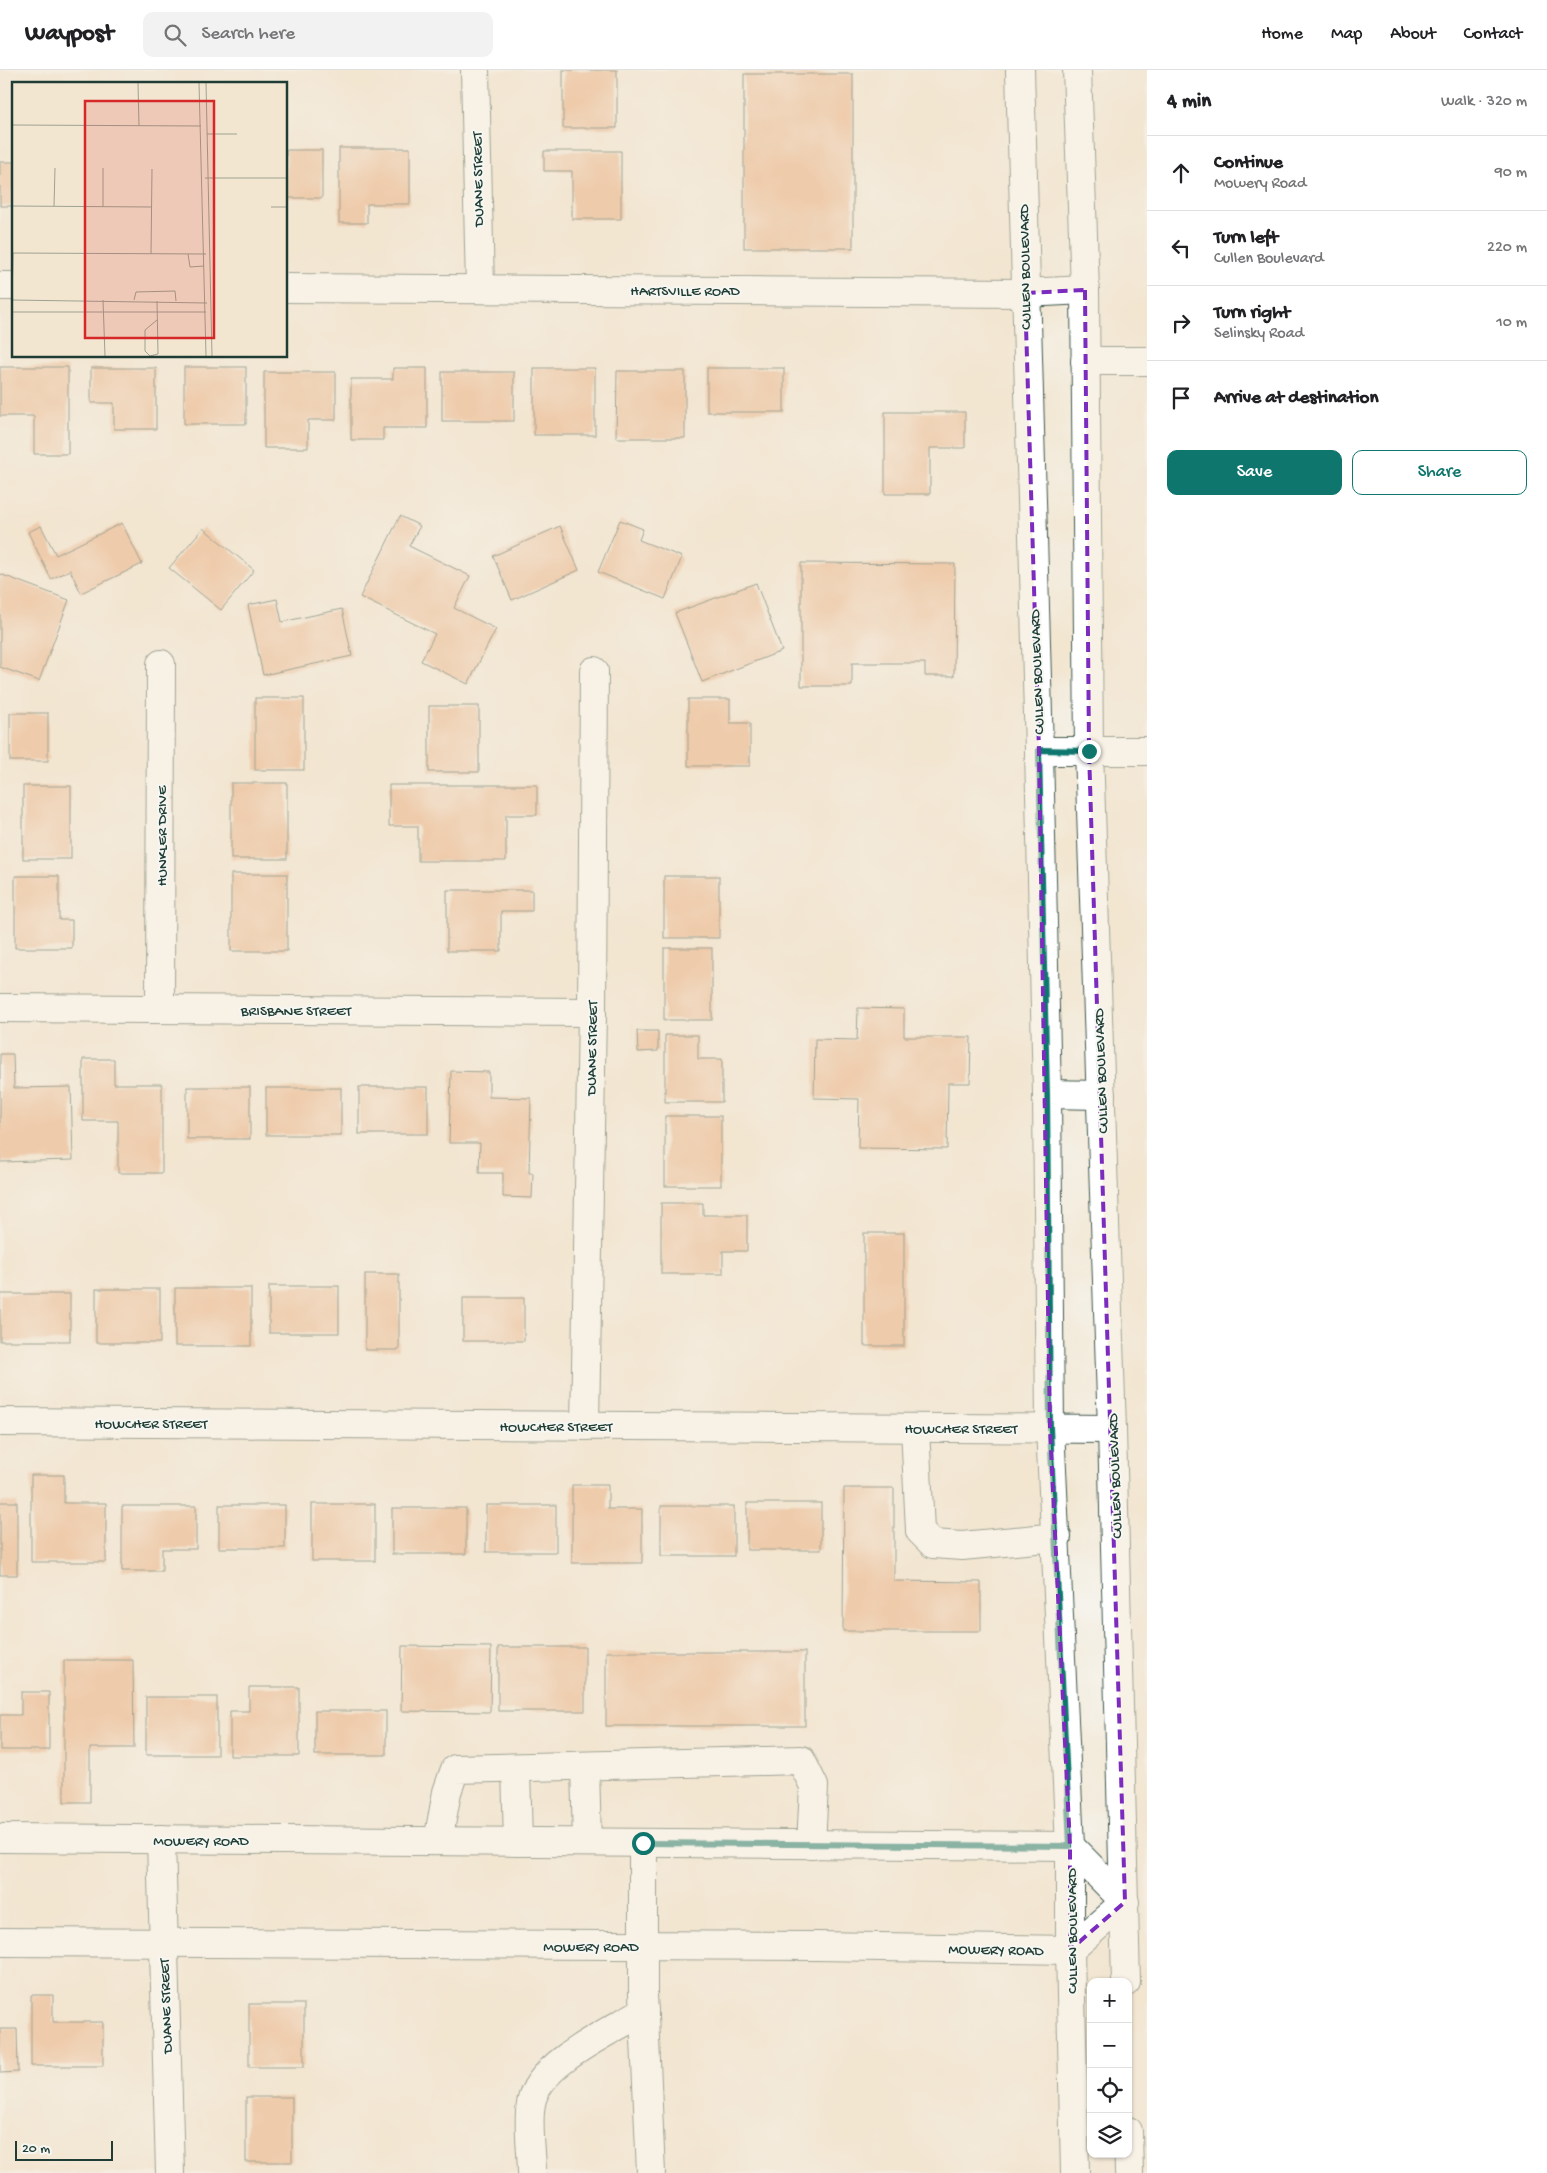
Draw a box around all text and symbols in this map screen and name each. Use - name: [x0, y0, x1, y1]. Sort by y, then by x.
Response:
- search box: [143, 12, 493, 57]
- text: Waypost: [25, 20, 113, 49]
- icon: search: [161, 21, 189, 49]
- text: Search here: [201, 23, 295, 46]
- text: Home: [1261, 24, 1303, 45]
- text: Map: [1331, 24, 1362, 45]
- text: About: [1390, 24, 1436, 45]
- text: Contact: [1464, 24, 1522, 45]
- inset map: [12, 82, 288, 358]
- text: 4 min: [1167, 90, 1211, 115]
- text: Walk · 320 m: [1441, 93, 1527, 112]
- street label: DUANE STREET: [469, 130, 489, 228]
- text: Continue: [1214, 152, 1283, 175]
- icon: ahead: [1167, 159, 1195, 187]
- text: 90 m: [1495, 164, 1527, 183]
- text: Mowery Road: [1214, 175, 1306, 194]
- street label: CULLEN BOULEVARD: [1016, 204, 1036, 330]
- text: Turn left: [1214, 227, 1278, 250]
- icon: left: [1167, 234, 1195, 262]
- text: 220 m: [1487, 239, 1527, 258]
- text: Cullen Boulevard: [1214, 250, 1324, 269]
- street label: HARTSVILLE ROAD: [630, 283, 740, 301]
- text: Turn right: [1214, 302, 1290, 325]
- icon: right: [1167, 309, 1195, 337]
- text: 10 m: [1496, 314, 1527, 333]
- text: Selinsky Road: [1214, 325, 1304, 344]
- icon: arrive: [1167, 384, 1195, 412]
- text: Arrive at destination: [1214, 387, 1378, 410]
- button: Save: [1167, 450, 1342, 495]
- button: Share: [1352, 450, 1527, 495]
- street label: CULLEN BOULEVARD: [1027, 609, 1049, 735]
- route end: [1078, 740, 1101, 763]
- street label: HUNKLER DRIVE: [154, 785, 172, 886]
- street label: DUANE STREET: [583, 999, 603, 1097]
- street label: BRISBANE STREET: [240, 1003, 352, 1021]
- street label: CULLEN BOULEVARD: [1091, 1008, 1113, 1134]
- street label: CULLEN BOULEVARD: [1105, 1413, 1127, 1539]
- street label: HOWCHER STREET: [95, 1416, 209, 1434]
- street label: HOWCHER STREET: [500, 1419, 614, 1437]
- street label: HOWCHER STREET: [905, 1421, 1019, 1439]
- route start: [632, 1832, 655, 1855]
- street label: MOWERY ROAD: [153, 1833, 249, 1851]
- street label: CULLEN BOULEVARD: [1064, 1868, 1082, 1994]
- street label: MOWERY ROAD: [543, 1939, 639, 1957]
- street label: MOWERY ROAD: [948, 1941, 1044, 1961]
- street label: DUANE STREET: [156, 1957, 178, 2055]
- map controls: [1087, 1978, 1132, 2158]
- button: +: [1087, 1978, 1132, 2023]
- button: −: [1087, 2023, 1132, 2068]
- button: locate: [1087, 2068, 1132, 2113]
- button: layers: [1087, 2113, 1132, 2158]
- scale bar: [15, 2138, 112, 2161]
- text: 20 m: [22, 2141, 50, 2158]

